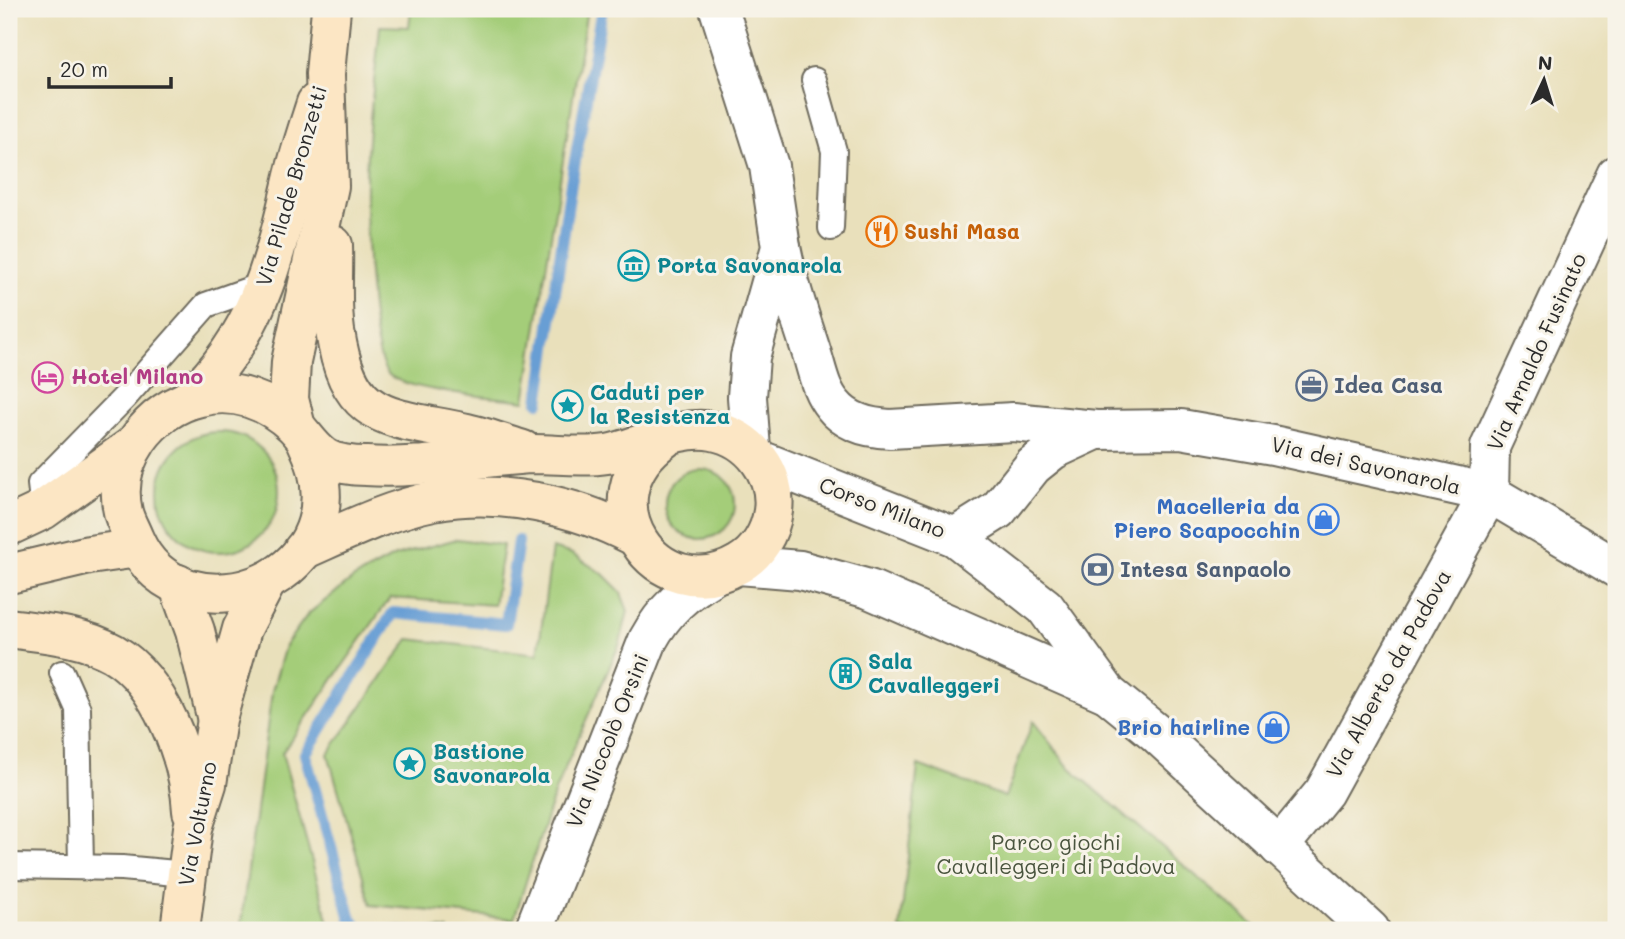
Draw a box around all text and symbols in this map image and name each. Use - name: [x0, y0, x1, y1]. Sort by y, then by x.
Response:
- scale bar: [49, 46, 172, 90]
- north arrow: [1510, 46, 1580, 116]
- text: N: [1537, 50, 1553, 76]
- text: 20 m: [60, 55, 108, 82]
- street label: Via Pilade Bronzetti: [249, 82, 332, 289]
- restaurant icon: Sushi Masa: [864, 215, 898, 249]
- place label: Sushi Masa: [904, 217, 1020, 244]
- street label: Via Arnaldo Fusinato: [1480, 248, 1591, 454]
- museum icon: Porta Savonarola: [617, 249, 651, 283]
- place label: Porta Savonarola: [657, 251, 842, 278]
- hotel icon: Hotel Milano: [31, 360, 65, 394]
- place label: Hotel Milano: [71, 362, 203, 389]
- office icon: Idea Casa: [1294, 369, 1328, 403]
- place label: Idea Casa: [1334, 371, 1443, 398]
- place label: Caduti per la Resistenza: [590, 378, 730, 429]
- place icon: Caduti per la Resistenza: [550, 388, 584, 422]
- street label: Via dei Savonarola: [1269, 430, 1464, 499]
- street label: Corso Milano: [816, 470, 949, 543]
- place label: Macelleria da Piero Scapocchin: [1114, 492, 1300, 543]
- shop icon: Macelleria da Piero Scapocchin: [1306, 502, 1340, 536]
- bank icon: Intesa Sanpaolo: [1080, 553, 1114, 587]
- place label: Intesa Sanpaolo: [1120, 555, 1291, 582]
- street label: Via Alberto da Padova: [1319, 564, 1456, 782]
- place label: Sala Cavalleggeri: [868, 647, 1000, 698]
- street label: Via Niccolò Orsini: [559, 650, 654, 831]
- building icon: Sala Cavalleggeri: [828, 657, 862, 691]
- shop icon: Brio hairline: [1256, 711, 1290, 745]
- place label: Brio hairline: [1117, 713, 1250, 740]
- place label: Bastione Savonarola: [433, 737, 550, 788]
- place icon: Bastione Savonarola: [393, 747, 427, 781]
- street label: Via Volturno: [171, 759, 222, 888]
- park label: Parco giochi Cavalleggeri di Padova: [936, 828, 1176, 879]

